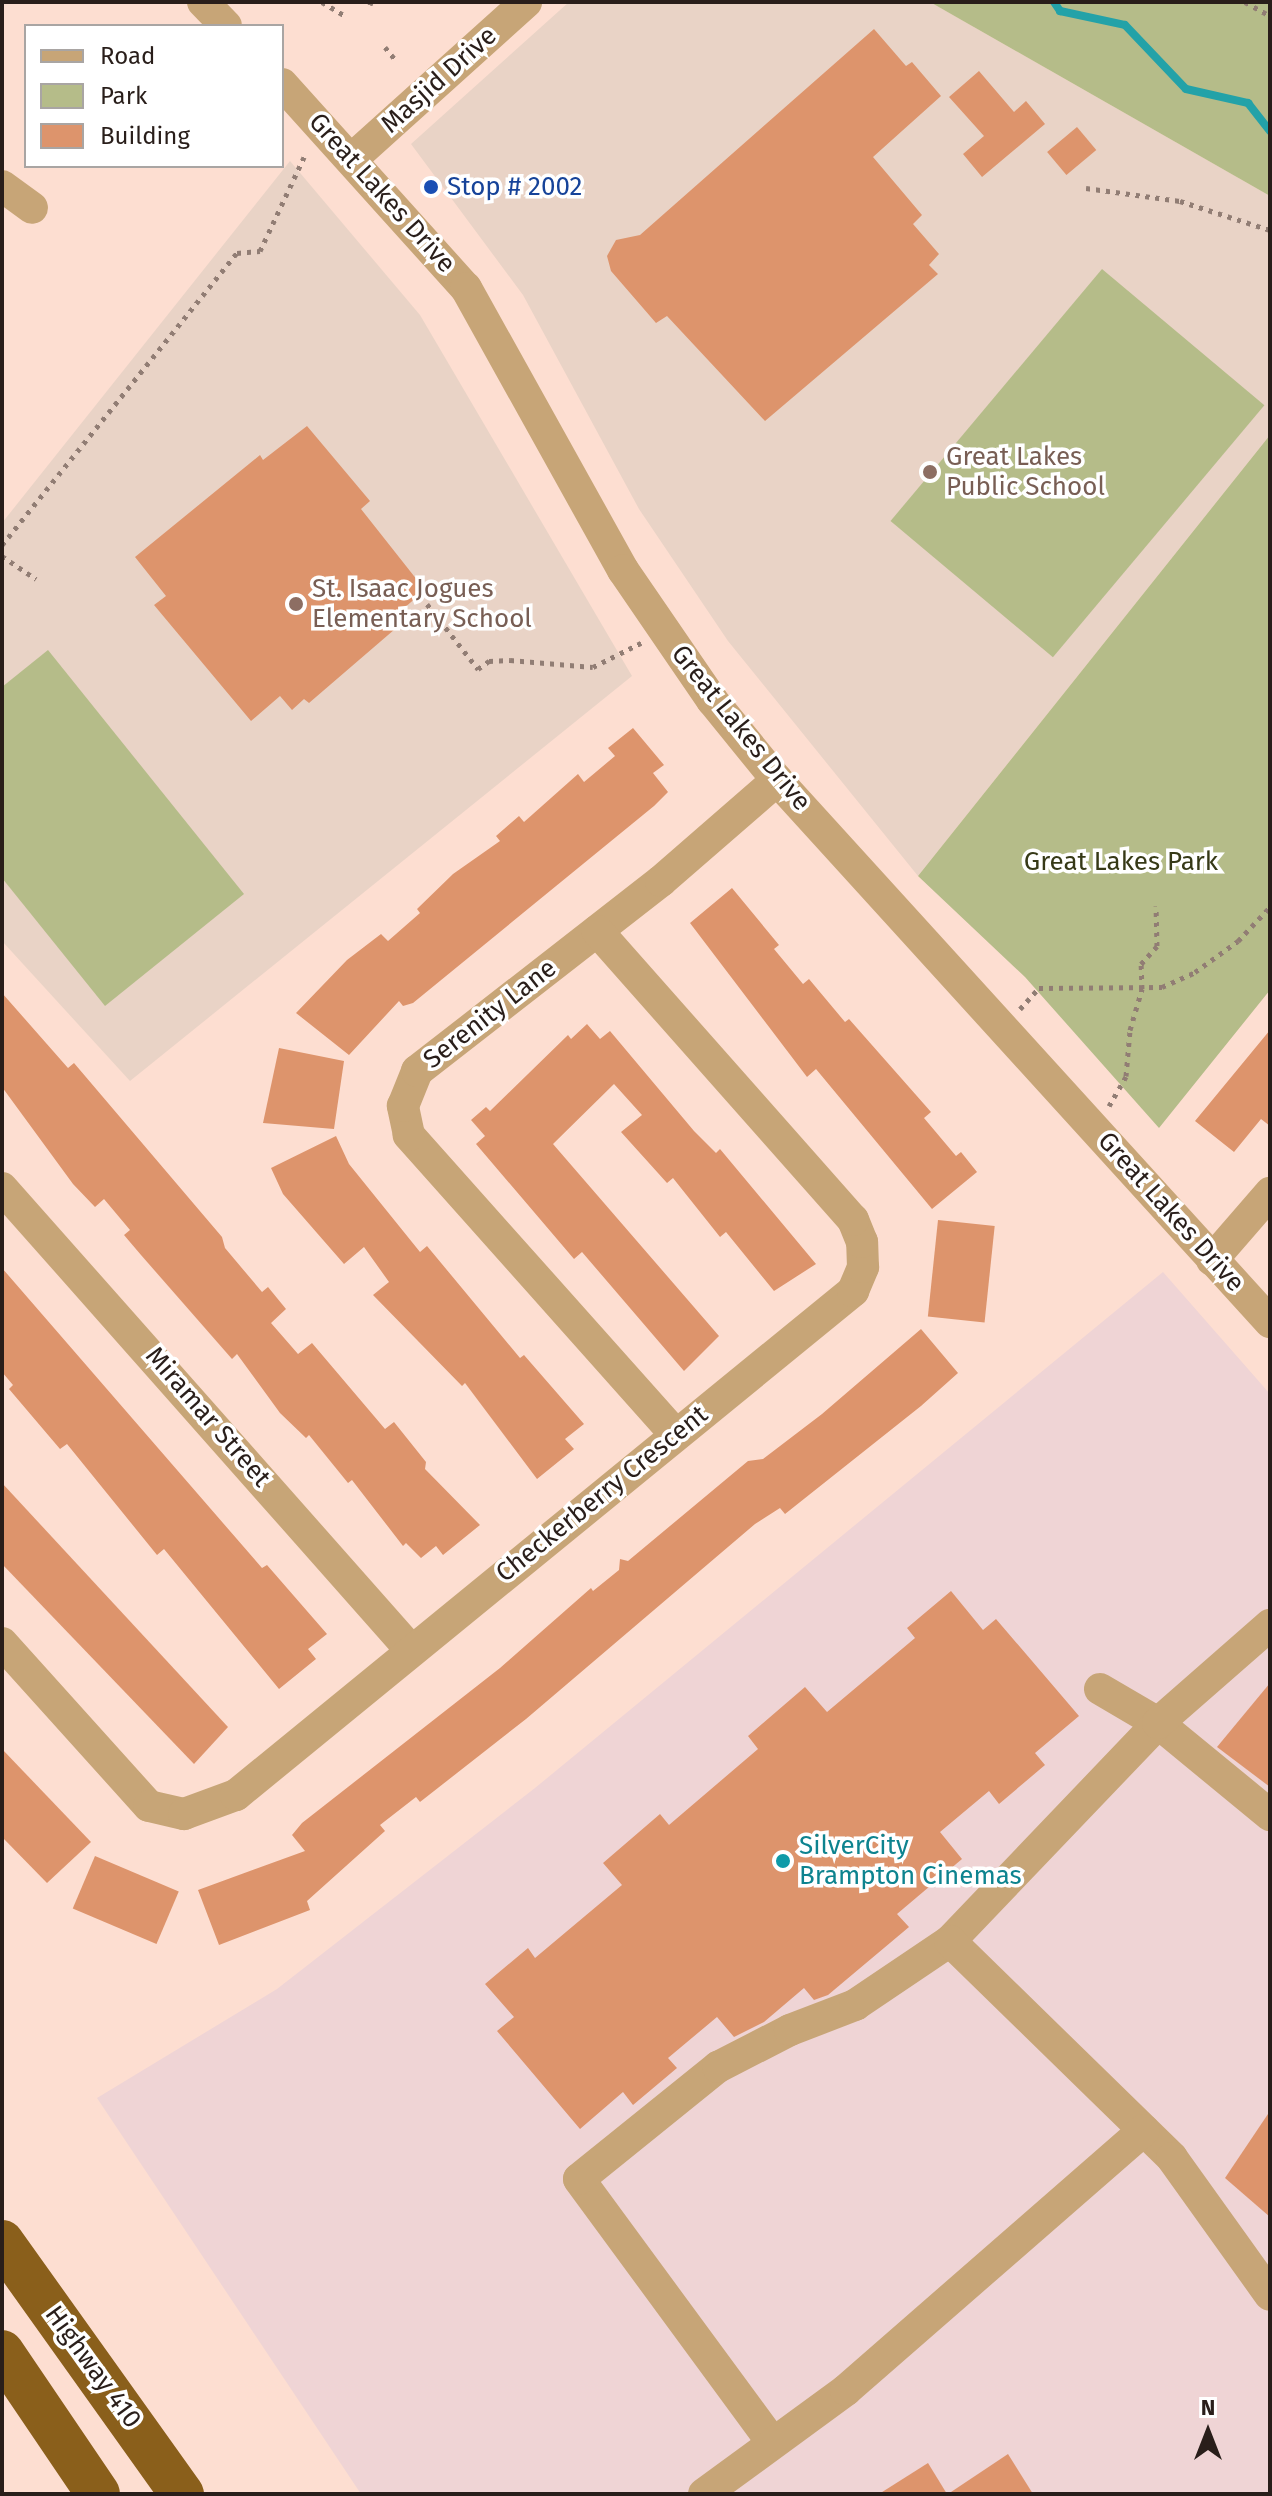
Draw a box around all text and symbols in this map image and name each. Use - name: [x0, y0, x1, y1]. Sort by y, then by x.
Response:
- street label: Masjid Drive: [375, 20, 503, 140]
- legend: [24, 24, 284, 168]
- text: Road: [100, 42, 155, 70]
- text: Park: [100, 82, 147, 110]
- street label: Great Lakes Drive: [302, 107, 462, 279]
- text: Building: [100, 122, 190, 150]
- place label: Stop # 2002: [447, 171, 582, 203]
- marker: Stop # 2002: [422, 178, 440, 196]
- place label: Great Lakes Public School: [946, 441, 1105, 502]
- marker: Great Lakes Public School: [921, 463, 939, 481]
- place label: St. Isaac Jogues Elementary School: [312, 573, 532, 634]
- marker: St. Isaac Jogues Elementary School: [287, 595, 305, 613]
- street label: Great Lakes Drive: [665, 639, 817, 817]
- park label: Great Lakes Park: [1024, 846, 1218, 878]
- street label: Serenity Lane: [418, 953, 562, 1075]
- street label: Great Lakes Drive: [1091, 1126, 1251, 1298]
- street label: Miramar Street: [139, 1341, 277, 1493]
- street label: Checkerberry Crescent: [490, 1399, 714, 1589]
- place label: SilverCity Brampton Cinemas: [799, 1830, 1022, 1892]
- marker: SilverCity Brampton Cinemas: [774, 1852, 792, 1870]
- street label: Highway 410: [38, 2300, 148, 2434]
- north arrow: [1168, 2392, 1248, 2472]
- text: N: [1201, 2394, 1215, 2421]

